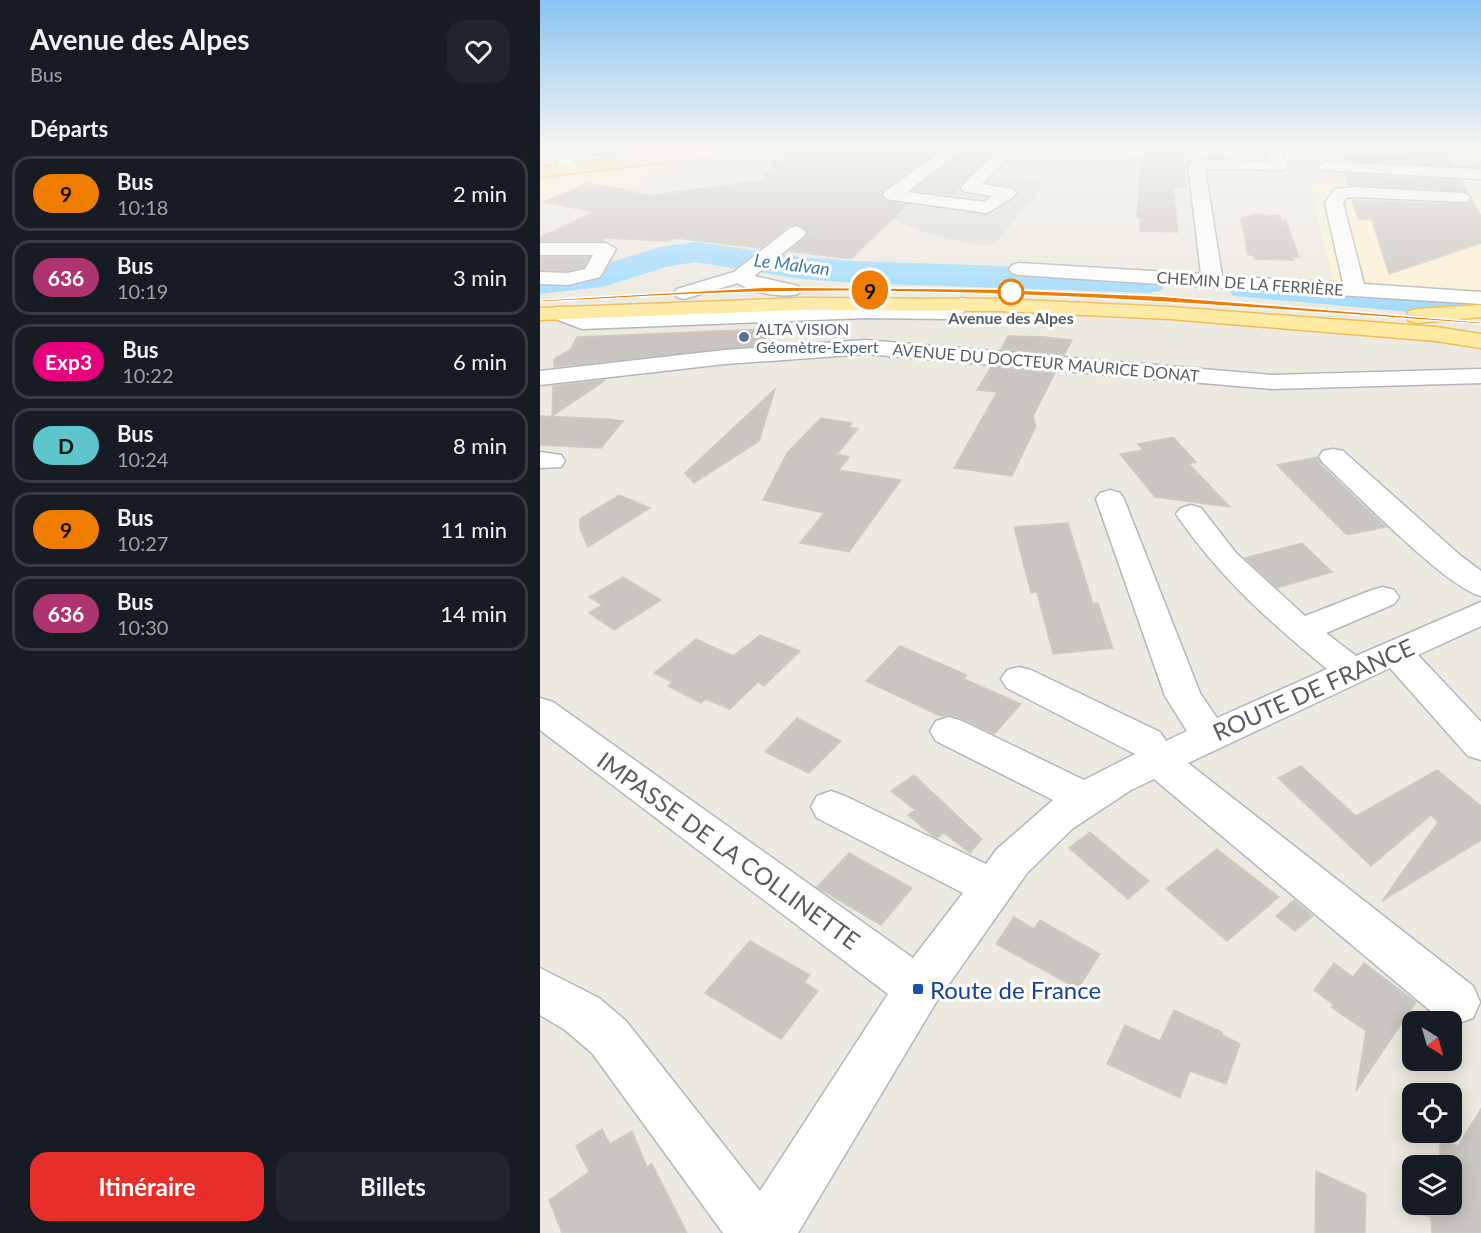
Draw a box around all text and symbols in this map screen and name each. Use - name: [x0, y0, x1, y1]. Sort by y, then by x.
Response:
- button: heart: [447, 20, 510, 83]
- text: Avenue des Alpes: [30, 22, 249, 56]
- text: Bus: [30, 62, 63, 86]
- text: Départs: [30, 115, 108, 142]
- text: Bus: [117, 168, 153, 195]
- text: 2 min: [453, 180, 507, 207]
- text: 9: [60, 181, 72, 206]
- text: 10:18: [117, 195, 168, 219]
- water label: Le Malvan: [753, 248, 831, 280]
- text: Bus: [117, 252, 153, 279]
- text: 3 min: [453, 264, 507, 291]
- text: 636: [48, 265, 84, 290]
- street label: CHEMIN DE LA FERRIÈRE: [1156, 267, 1344, 299]
- line badge: 9: [850, 270, 890, 310]
- text: 9: [864, 278, 876, 303]
- text: 10:19: [117, 279, 168, 303]
- marker: Avenue des Alpes: [998, 279, 1024, 305]
- place label: Avenue des Alpes: [947, 308, 1074, 327]
- place label: ALTA VISION Géomètre-Expert: [756, 319, 879, 356]
- marker: ALTA VISION Géomètre-Expert: [737, 330, 751, 344]
- text: Bus: [122, 336, 159, 363]
- street label: AVENUE DU DOCTEUR MAURICE DONAT: [892, 339, 1201, 385]
- text: 6 min: [453, 348, 507, 375]
- text: Exp3: [45, 349, 92, 374]
- text: 10:22: [122, 363, 174, 387]
- text: Bus: [117, 420, 153, 447]
- text: 8 min: [453, 432, 507, 459]
- text: D: [58, 433, 74, 458]
- text: 10:24: [117, 447, 168, 471]
- text: Bus: [117, 504, 153, 531]
- text: 11 min: [440, 516, 507, 543]
- text: 9: [60, 517, 72, 542]
- text: 10:27: [117, 531, 168, 555]
- text: Bus: [117, 588, 153, 615]
- text: 14 min: [440, 600, 507, 627]
- text: 636: [48, 601, 84, 626]
- text: 10:30: [117, 615, 168, 639]
- street label: ROUTE DE FRANCE: [1208, 632, 1418, 746]
- street label: IMPASSE DE LA COLLINETTE: [592, 745, 866, 955]
- place label: Route de France: [930, 975, 1101, 1004]
- marker: Route de France: [911, 982, 925, 996]
- north arrow: [1402, 1011, 1462, 1071]
- map controls: [1402, 1011, 1462, 1215]
- button: locate: [1402, 1083, 1462, 1143]
- button: Itinéraire: [30, 1152, 264, 1221]
- button: Billets: [276, 1152, 510, 1221]
- button: layers: [1402, 1155, 1462, 1215]

